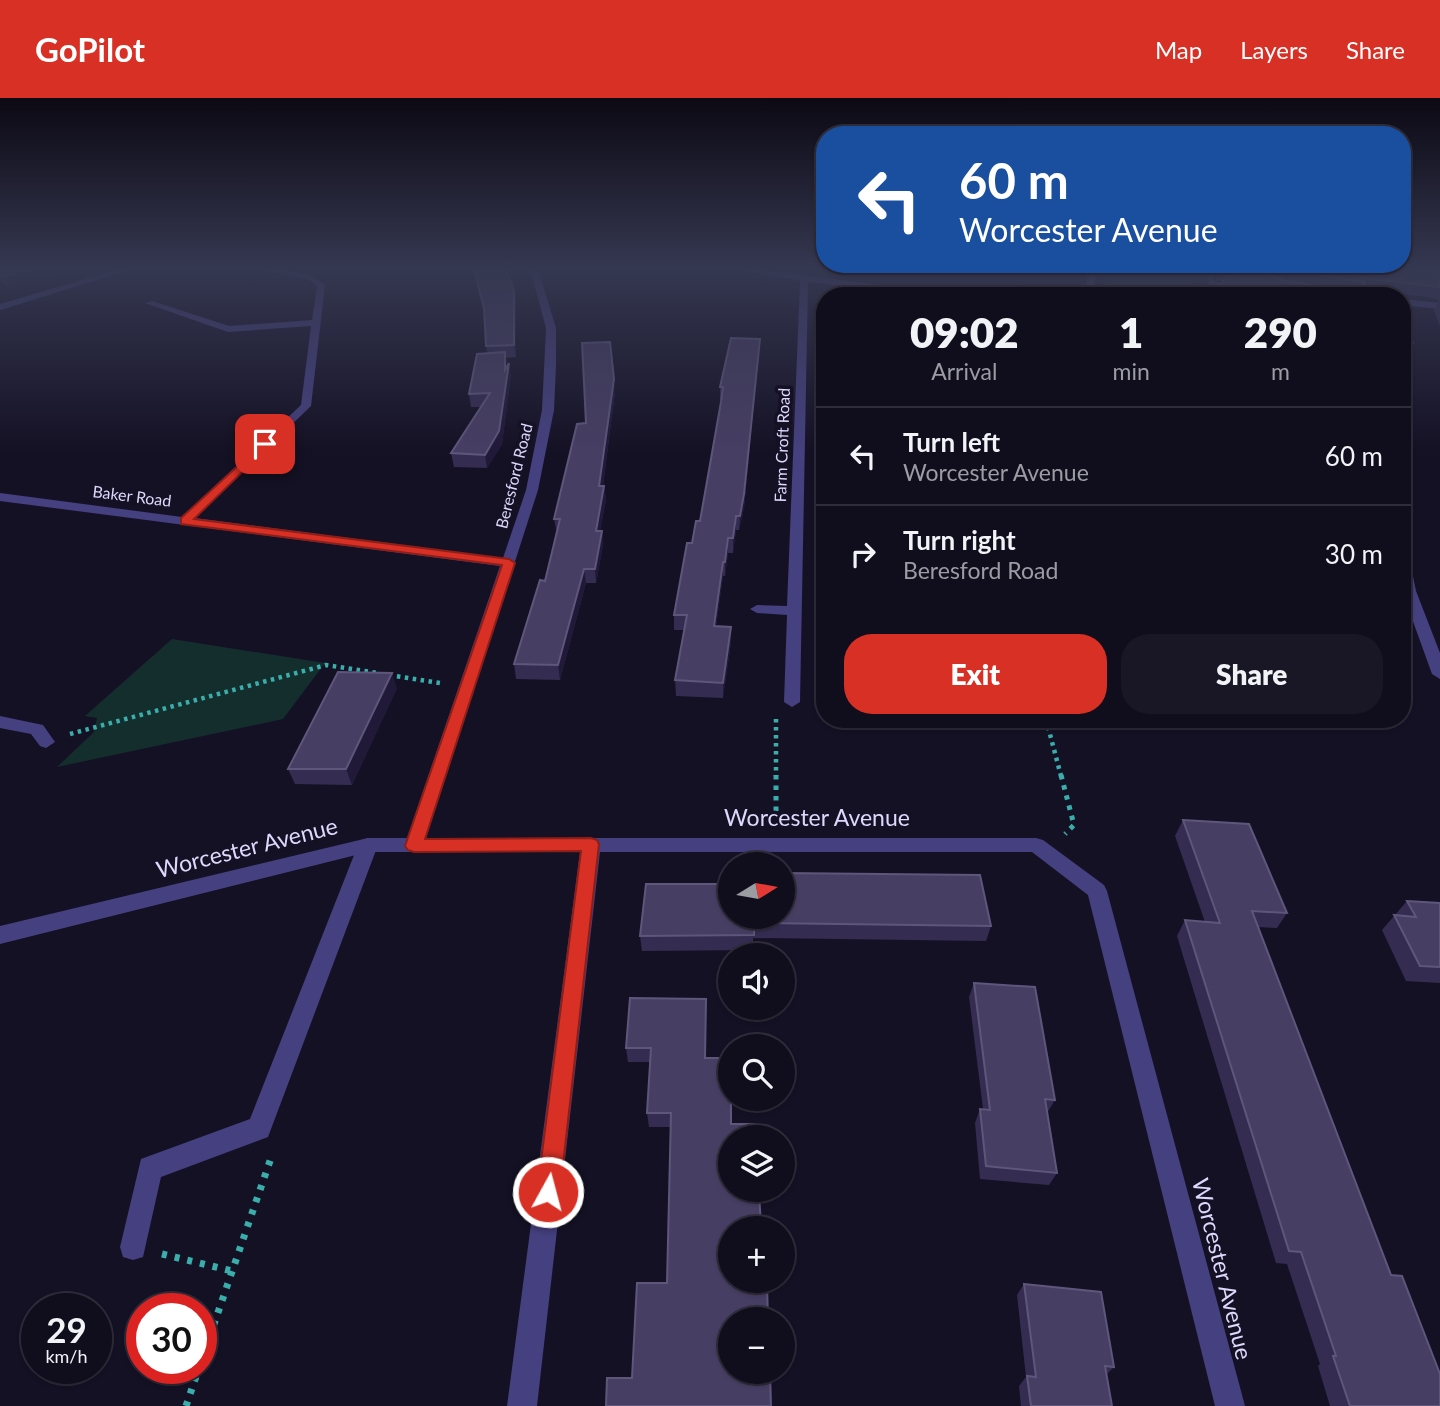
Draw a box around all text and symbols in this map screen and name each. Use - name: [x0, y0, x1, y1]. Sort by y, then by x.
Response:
- text: GoPilot: [35, 29, 145, 69]
- text: Map: [1155, 35, 1202, 64]
- text: Layers: [1240, 35, 1308, 64]
- text: Share: [1346, 35, 1405, 64]
- text: 60 m: [959, 151, 1069, 209]
- icon: left: [844, 154, 935, 245]
- text: Worcester Avenue: [959, 210, 1218, 249]
- text: 09:02: [910, 307, 1019, 357]
- text: 1: [1119, 307, 1143, 357]
- text: 290: [1244, 307, 1317, 357]
- text: Arrival: [931, 357, 997, 385]
- text: min: [1113, 357, 1150, 385]
- text: m: [1271, 357, 1290, 385]
- street label: Farm Croft Road: [770, 387, 793, 503]
- pin: [235, 414, 295, 474]
- street label: Beresford Road: [491, 421, 536, 531]
- icon: arrive: [246, 425, 284, 463]
- text: Turn left: [903, 426, 1000, 458]
- icon: left: [844, 437, 882, 475]
- text: 60 m: [1325, 440, 1383, 472]
- text: Worcester Avenue: [903, 458, 1089, 486]
- street label: Baker Road: [92, 481, 173, 510]
- text: Turn right: [903, 524, 1016, 556]
- icon: right: [844, 535, 882, 573]
- text: 30 m: [1325, 538, 1383, 570]
- text: Beresford Road: [903, 556, 1058, 584]
- button: Exit: [844, 634, 1107, 714]
- button: Share: [1121, 634, 1383, 714]
- street label: Worcester Avenue: [724, 803, 910, 831]
- street label: Worcester Avenue: [153, 811, 340, 883]
- north arrow: [718, 852, 794, 929]
- map controls: [718, 852, 795, 1384]
- button: sound: [718, 943, 795, 1020]
- button: search: [718, 1034, 795, 1111]
- button: layers: [718, 1125, 795, 1202]
- position arrow: [511, 1155, 585, 1229]
- street label: Worcester Avenue: [1187, 1175, 1259, 1362]
- button: +: [718, 1216, 795, 1293]
- speed limit sign: 30: [126, 1293, 217, 1384]
- button: −: [718, 1307, 795, 1384]
- text: 29: [46, 1308, 87, 1350]
- text: km/h: [45, 1345, 88, 1367]

